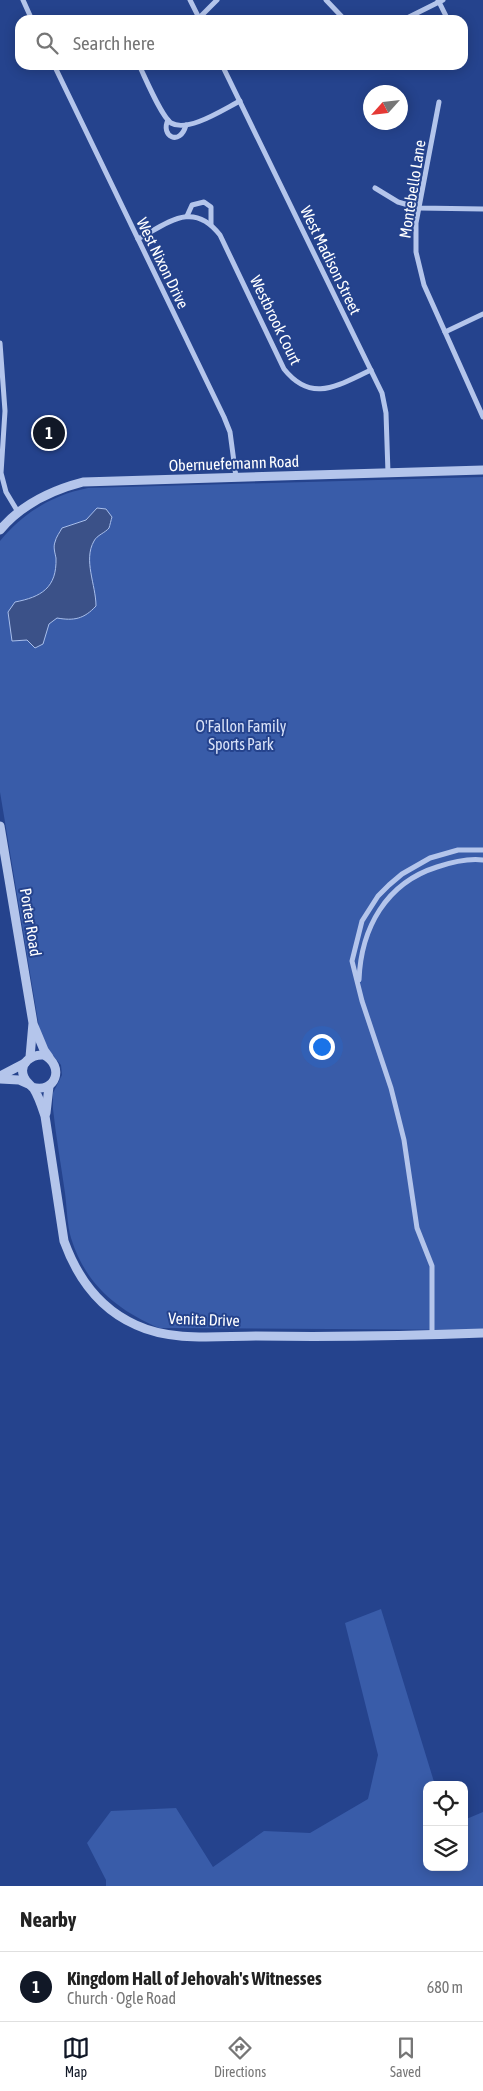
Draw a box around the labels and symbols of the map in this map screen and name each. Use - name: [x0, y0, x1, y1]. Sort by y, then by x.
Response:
- north arrow: [363, 85, 408, 130]
- street label: Montebello Lane: [395, 139, 429, 239]
- street label: West Madison Street: [297, 203, 365, 318]
- street label: West Nixon Drive: [133, 215, 193, 311]
- street label: Westbrook Court: [247, 273, 305, 368]
- pin: 1: [33, 414, 65, 452]
- street label: Obernuefemann Road: [168, 452, 300, 474]
- park label: O'Fallon Family Sports Park: [196, 717, 287, 754]
- street label: Porter Road: [17, 887, 45, 957]
- your location: [309, 1034, 335, 1060]
- street label: Venita Drive: [168, 1309, 240, 1329]

